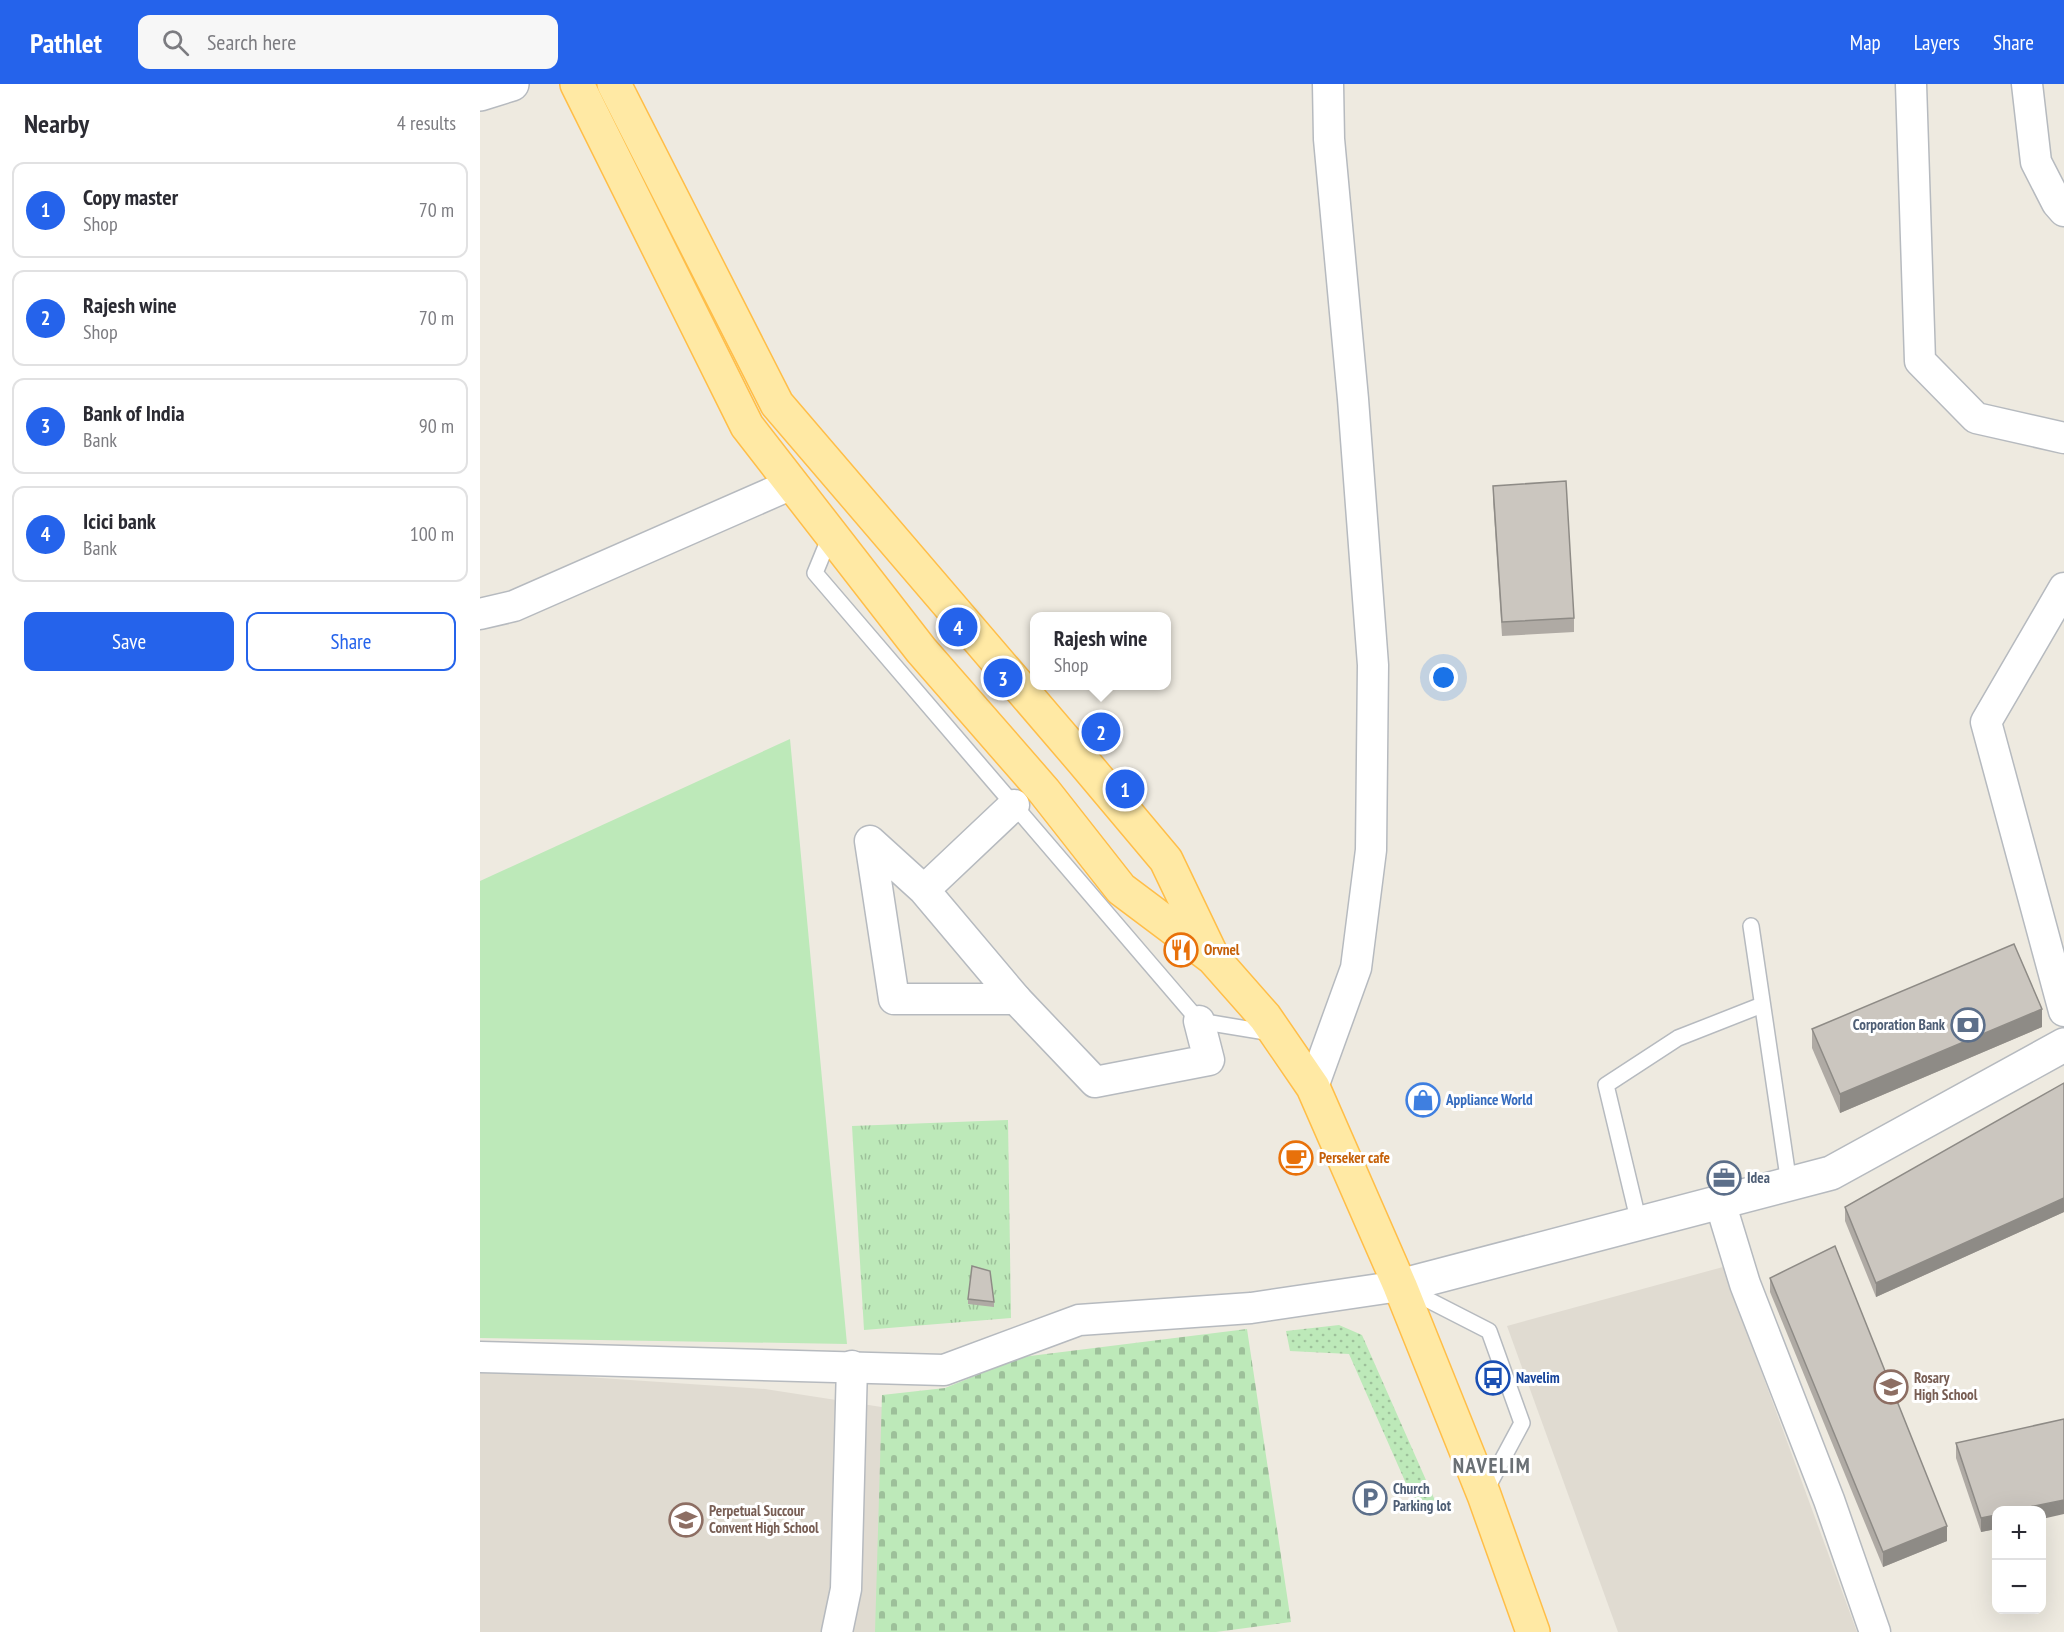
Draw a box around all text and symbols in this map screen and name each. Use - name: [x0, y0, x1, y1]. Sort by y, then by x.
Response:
- search box: [138, 15, 558, 69]
- text: Pathlet: [30, 24, 102, 61]
- icon: search: [159, 26, 192, 59]
- text: Search here: [207, 28, 296, 56]
- text: Map: [1850, 29, 1881, 56]
- text: Layers: [1914, 29, 1960, 56]
- text: Share: [1993, 29, 2034, 56]
- text: Nearby: [24, 107, 89, 140]
- text: 4 results: [397, 110, 456, 136]
- text: Copy master: [83, 183, 178, 211]
- text: 1: [41, 197, 50, 223]
- text: 70 m: [419, 197, 454, 223]
- text: Shop: [83, 211, 118, 237]
- text: Rajesh wine: [83, 291, 177, 319]
- text: 2: [41, 305, 50, 331]
- text: 70 m: [419, 305, 454, 331]
- text: Shop: [83, 319, 118, 345]
- text: Bank of India: [83, 399, 185, 427]
- text: 3: [41, 413, 50, 439]
- text: 90 m: [419, 413, 454, 439]
- text: Bank: [83, 427, 117, 453]
- text: Icici bank: [83, 507, 156, 535]
- text: 4: [41, 521, 50, 547]
- text: 100 m: [410, 521, 454, 547]
- text: Bank: [83, 535, 117, 561]
- pin: 4: [938, 604, 978, 650]
- button: Save: [24, 612, 234, 671]
- button: Share: [246, 612, 456, 671]
- popup: [1030, 612, 1171, 690]
- text: Rajesh wine: [1054, 624, 1147, 652]
- text: Shop: [1054, 652, 1088, 678]
- pin: 3: [984, 656, 1022, 700]
- your location: [1429, 663, 1458, 692]
- pin: 2: [1082, 710, 1120, 754]
- pin: 1: [1106, 766, 1144, 812]
- restaurant icon: Orvnel: [1163, 932, 1199, 968]
- place label: Orvnel: [1204, 940, 1240, 959]
- bank icon: Corporation Bank: [1950, 1007, 1986, 1043]
- place label: Corporation Bank: [1853, 1015, 1946, 1034]
- shop icon: Appliance World: [1405, 1082, 1441, 1118]
- place label: Appliance World: [1445, 1090, 1533, 1109]
- cafe icon: Perseker cafe: [1278, 1140, 1314, 1176]
- place label: Perseker cafe: [1319, 1148, 1390, 1167]
- office icon: Idea: [1706, 1160, 1742, 1196]
- place label: Idea: [1747, 1168, 1770, 1187]
- bus stop icon: Navelim: [1475, 1360, 1511, 1396]
- place label: Navelim: [1516, 1368, 1560, 1387]
- place label: Rosary High School: [1914, 1368, 1978, 1404]
- school or university icon: Rosary High School: [1873, 1369, 1909, 1405]
- district label: NAVELIM: [1453, 1452, 1531, 1479]
- place label: Church Parking lot: [1393, 1479, 1452, 1515]
- parking icon: Church Parking lot: [1352, 1480, 1388, 1516]
- place label: Perpetual Succour Convent High School: [709, 1501, 819, 1537]
- school or university icon: Perpetual Succour Convent High School: [668, 1502, 704, 1538]
- map controls: [1992, 1506, 2046, 1614]
- button: +: [1992, 1506, 2046, 1560]
- button: −: [1992, 1560, 2046, 1614]

